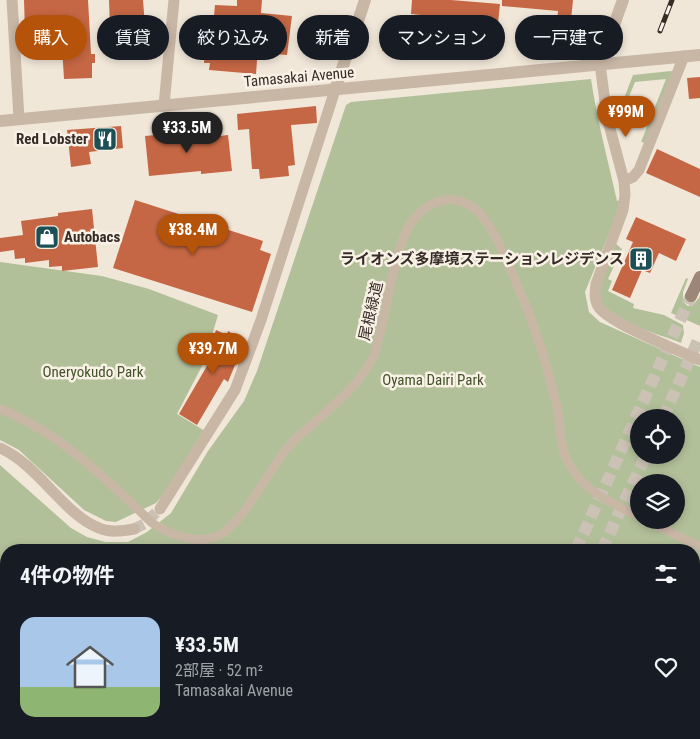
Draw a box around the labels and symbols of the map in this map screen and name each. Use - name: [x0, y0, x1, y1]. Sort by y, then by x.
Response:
- street label: Tamasakai Avenue: [243, 63, 355, 91]
- pin: ¥99M: [596, 96, 656, 138]
- pin: ¥33.5M: [146, 112, 228, 154]
- restaurant icon: Red Lobster: [92, 126, 118, 152]
- place label: Red Lobster: [16, 130, 88, 148]
- pin: ¥38.4M: [152, 214, 234, 256]
- shop icon: Autobacs: [34, 224, 60, 250]
- place label: Autobacs: [64, 228, 120, 246]
- building icon: ライオンズ多摩境ステーションレジデンス: [628, 246, 654, 272]
- place label: ライオンズ多摩境ステーションレジデンス: [340, 250, 624, 268]
- street label: 尾根緑道: [355, 280, 387, 342]
- pin: ¥39.7M: [172, 332, 254, 375]
- park label: Oneryokudo Park: [43, 363, 144, 381]
- park label: Oyama Dairi Park: [382, 371, 484, 389]

